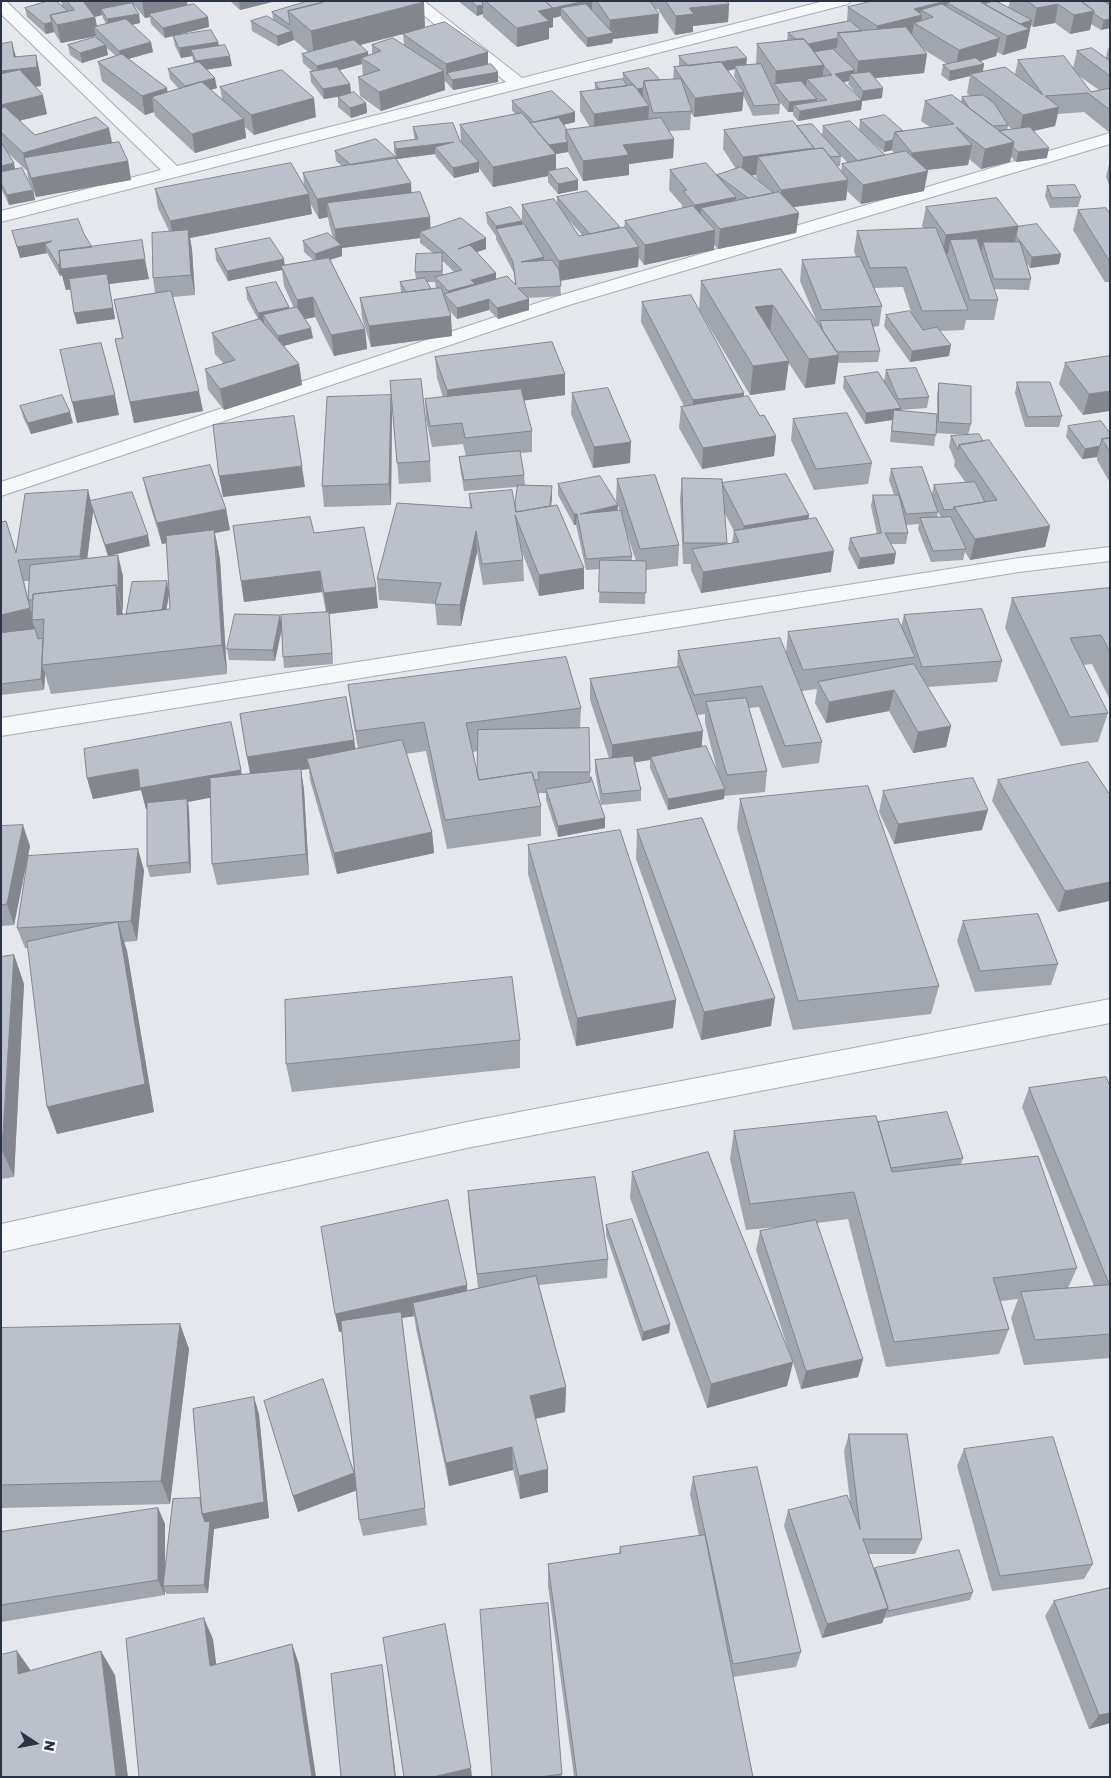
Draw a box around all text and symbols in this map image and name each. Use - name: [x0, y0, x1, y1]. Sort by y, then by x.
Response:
- north arrow: [10, 1718, 60, 1768]
- text: N: [41, 1739, 60, 1753]

